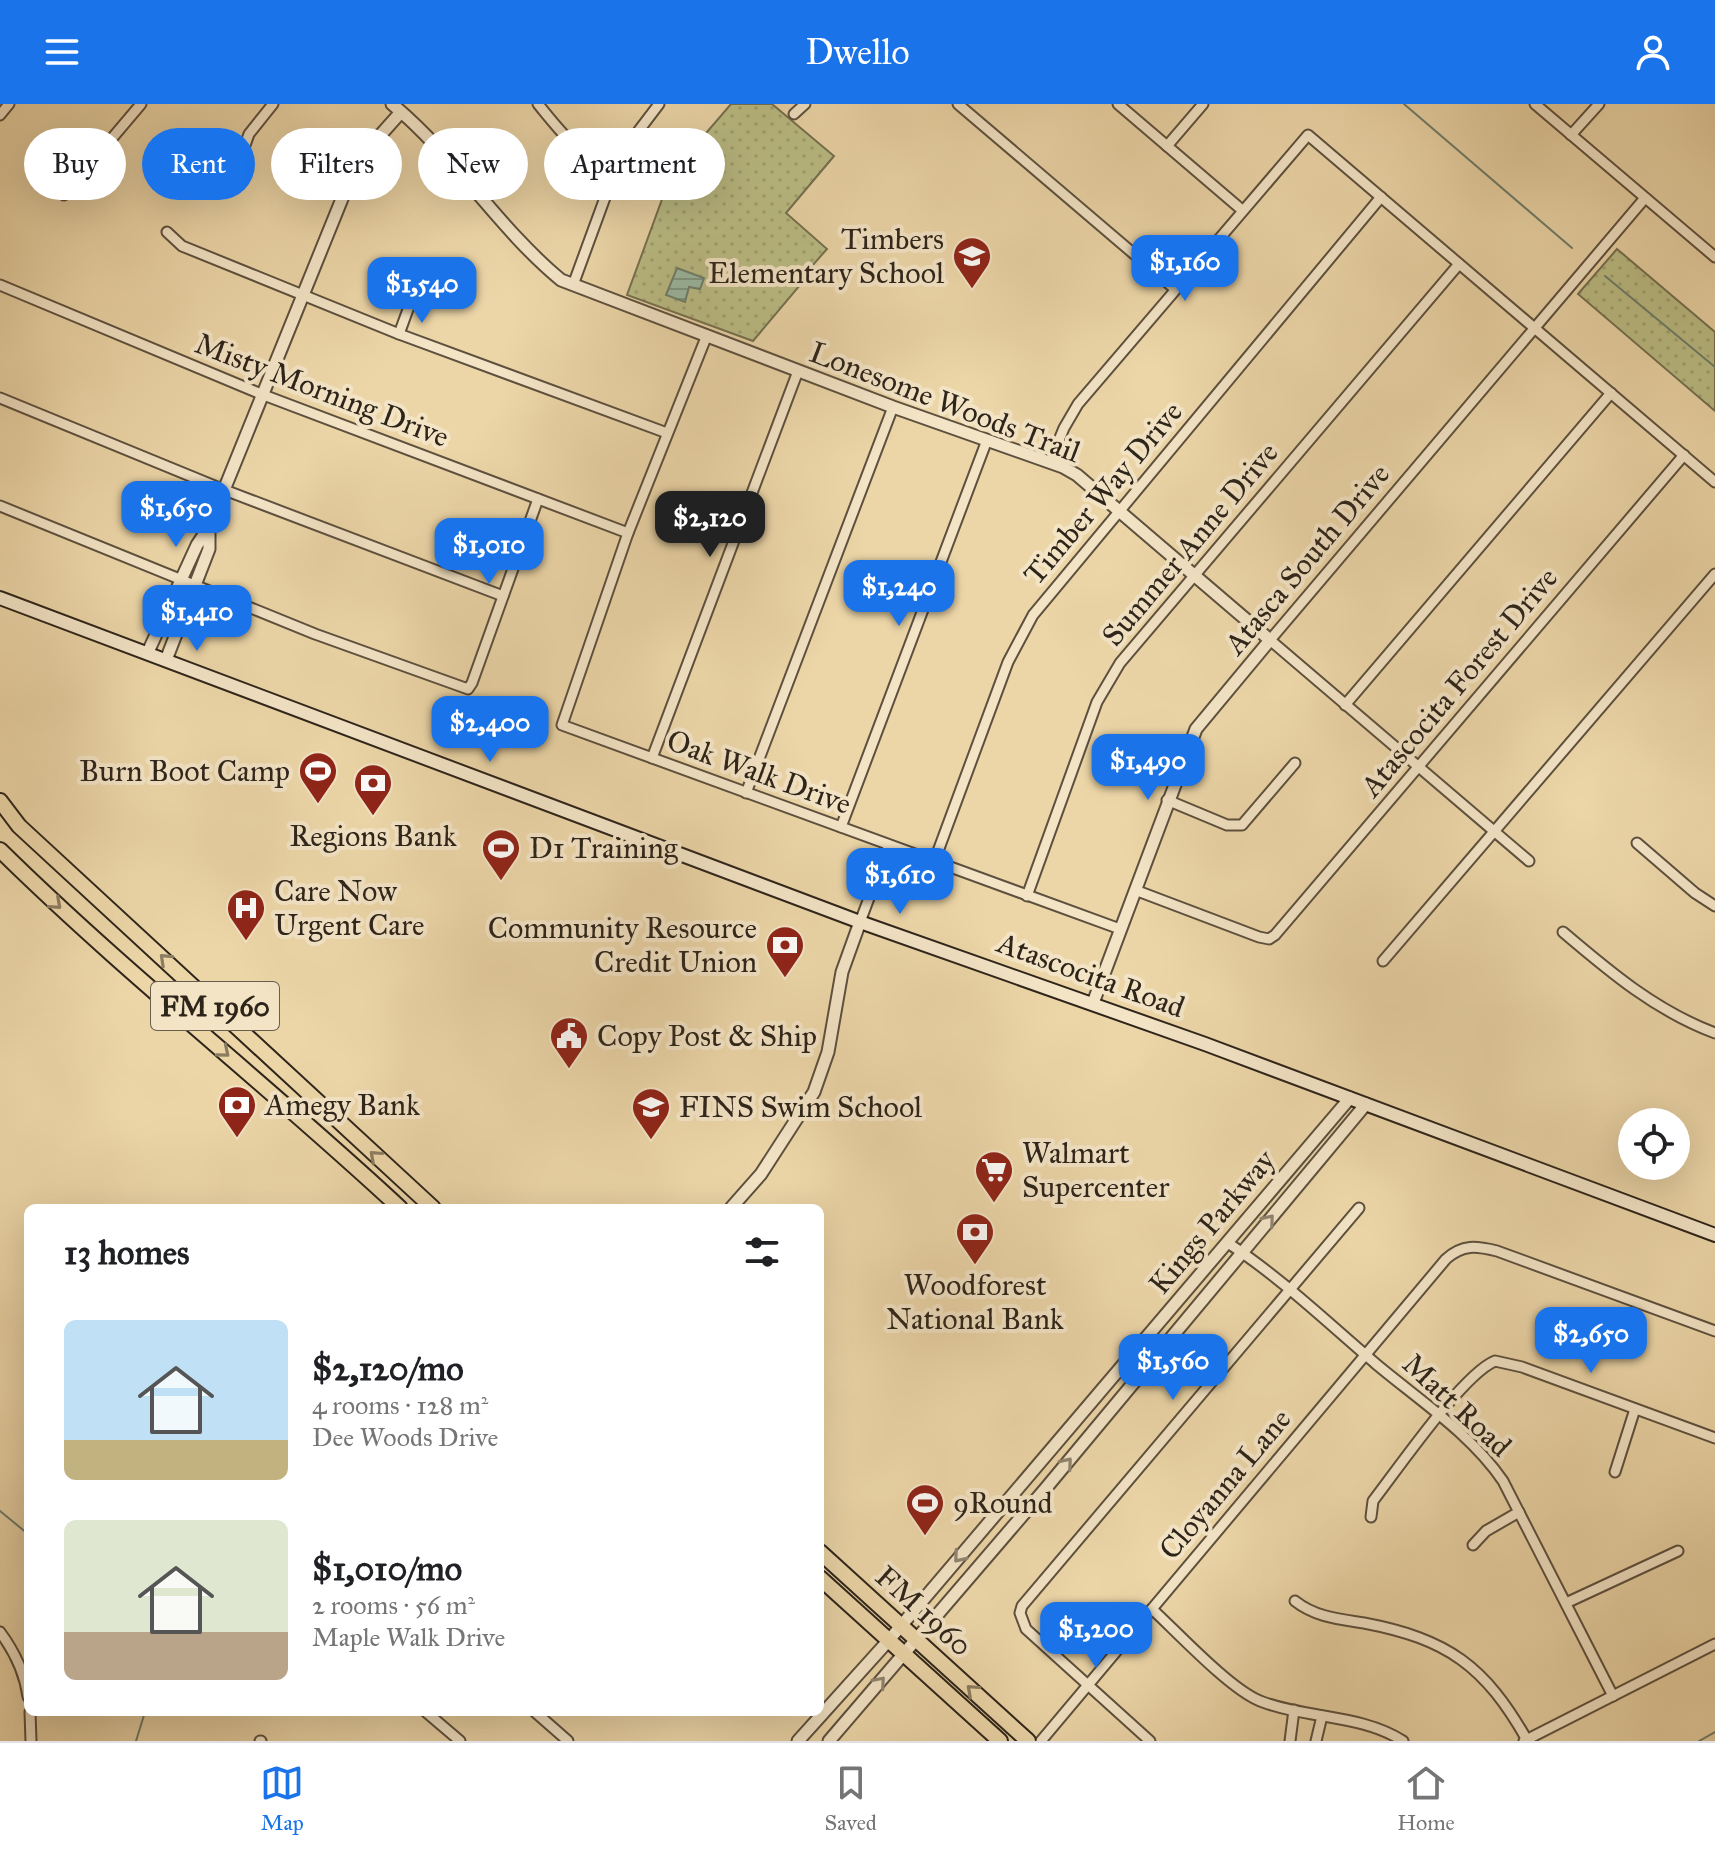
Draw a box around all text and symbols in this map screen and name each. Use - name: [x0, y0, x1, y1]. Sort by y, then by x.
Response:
- icon: menu: [40, 30, 84, 74]
- text: Dwello: [805, 30, 910, 74]
- icon: person: [1631, 30, 1675, 74]
- chip: Buy: [24, 128, 126, 200]
- chip: Rent: [142, 128, 255, 200]
- chip: Filters: [271, 128, 402, 200]
- chip: New: [418, 128, 528, 200]
- chip: Apartment: [544, 128, 725, 200]
- place label: Timbers Elementary School: [708, 221, 945, 291]
- school or university icon: Timbers Elementary School: [951, 235, 993, 290]
- pin: $1,160: [1120, 235, 1250, 303]
- text: $1,160: [1149, 245, 1221, 277]
- pin: $1,540: [357, 257, 487, 325]
- text: $1,540: [385, 267, 459, 299]
- street label: Misty Morning Drive: [190, 325, 454, 455]
- street label: Lonesome Woods Trail: [805, 334, 1086, 471]
- street label: Timber Way Drive: [1016, 394, 1190, 592]
- street label: Summer Anne Drive: [1094, 435, 1286, 653]
- street label: Atasca South Drive: [1216, 456, 1397, 663]
- pin: $1,650: [111, 481, 241, 549]
- text: $1,650: [139, 491, 213, 523]
- pin: $2,120: [645, 491, 775, 559]
- text: $2,120: [673, 501, 747, 533]
- pin: $1,010: [424, 518, 554, 586]
- text: $1,010: [453, 528, 525, 560]
- pin: $1,240: [834, 560, 964, 628]
- street label: Atascocita Forest Drive: [1351, 560, 1565, 805]
- text: $1,240: [861, 570, 937, 602]
- pin: $1,410: [132, 585, 262, 653]
- text: $1,410: [161, 595, 233, 627]
- pin: $2,400: [425, 696, 555, 764]
- text: $2,400: [450, 706, 530, 738]
- street label: Oak Walk Drive: [662, 722, 856, 822]
- pin: $1,490: [1083, 734, 1213, 802]
- text: $1,490: [1110, 744, 1186, 776]
- sports icon: Burn Boot Camp: [297, 750, 339, 805]
- place label: Burn Boot Camp: [79, 753, 290, 789]
- bank icon: Regions Bank: [352, 762, 394, 817]
- place label: Regions Bank: [289, 818, 457, 854]
- sports icon: D1 Training: [480, 827, 522, 882]
- place label: D1 Training: [529, 830, 679, 866]
- pin: $1,610: [835, 848, 965, 916]
- text: $1,610: [864, 858, 936, 890]
- place label: Care Now Urgent Care: [274, 873, 425, 943]
- hospital icon: Care Now Urgent Care: [225, 887, 267, 942]
- one-way arrow: [47, 895, 61, 910]
- place label: Community Resource Credit Union: [488, 910, 757, 980]
- bank icon: Community Resource Credit Union: [764, 924, 806, 979]
- street label: Atascocita Road: [991, 924, 1190, 1026]
- one-way arrow: [160, 954, 175, 968]
- road number: FM 1960: [151, 982, 279, 1030]
- public building icon: Copy Post & Ship: [548, 1015, 590, 1070]
- place label: Copy Post & Ship: [597, 1018, 817, 1054]
- one-way arrow: [214, 1042, 229, 1057]
- bank icon: Amegy Bank: [216, 1084, 258, 1139]
- school or university icon: FINS Swim School: [630, 1086, 672, 1141]
- place label: Amegy Bank: [263, 1087, 420, 1123]
- place label: FINS Swim School: [679, 1089, 923, 1125]
- map controls: [1618, 1108, 1690, 1180]
- button: locate: [1618, 1108, 1690, 1180]
- place label: Walmart Supercenter: [1022, 1135, 1170, 1205]
- street label: Kings Parkway: [1141, 1142, 1283, 1301]
- supermarket icon: Walmart Supercenter: [973, 1149, 1015, 1204]
- one-way arrow: [370, 1151, 385, 1165]
- bank icon: Woodforest National Bank: [954, 1211, 996, 1266]
- one-way arrow: [1259, 1214, 1274, 1229]
- icon: filters: [740, 1230, 784, 1274]
- text: 13 homes: [64, 1232, 189, 1273]
- place label: Woodforest National Bank: [886, 1267, 1064, 1337]
- pin: $2,650: [1526, 1307, 1656, 1375]
- text: $2,650: [1553, 1317, 1629, 1349]
- pin: $1,560: [1108, 1334, 1238, 1402]
- text: $1,560: [1137, 1344, 1209, 1376]
- street label: Matt Road: [1395, 1346, 1519, 1464]
- text: $2,120/mo: [312, 1348, 464, 1389]
- icon: home: [128, 1352, 224, 1448]
- text: 4 rooms · 128 m²: [312, 1389, 488, 1421]
- street label: Cloyanna Lane: [1152, 1401, 1298, 1567]
- text: Dee Woods Drive: [312, 1421, 498, 1453]
- one-way arrow: [1057, 1457, 1072, 1472]
- sports icon: 9Round: [904, 1482, 946, 1537]
- place label: 9Round: [953, 1485, 1053, 1522]
- one-way arrow: [954, 1547, 969, 1562]
- text: $1,010/mo: [312, 1548, 462, 1589]
- icon: home: [128, 1552, 224, 1648]
- street label: FM 1960: [868, 1558, 980, 1664]
- text: 2 rooms · 56 m²: [312, 1589, 475, 1621]
- pin: $1,200: [1031, 1602, 1161, 1670]
- text: $1,200: [1058, 1612, 1134, 1644]
- text: Maple Walk Drive: [312, 1621, 505, 1653]
- one-way arrow: [870, 1676, 885, 1691]
- one-way arrow: [967, 1685, 981, 1700]
- tab: Map: [260, 1761, 304, 1836]
- tab: Saved: [825, 1761, 877, 1836]
- tab: Home: [1397, 1761, 1455, 1836]

